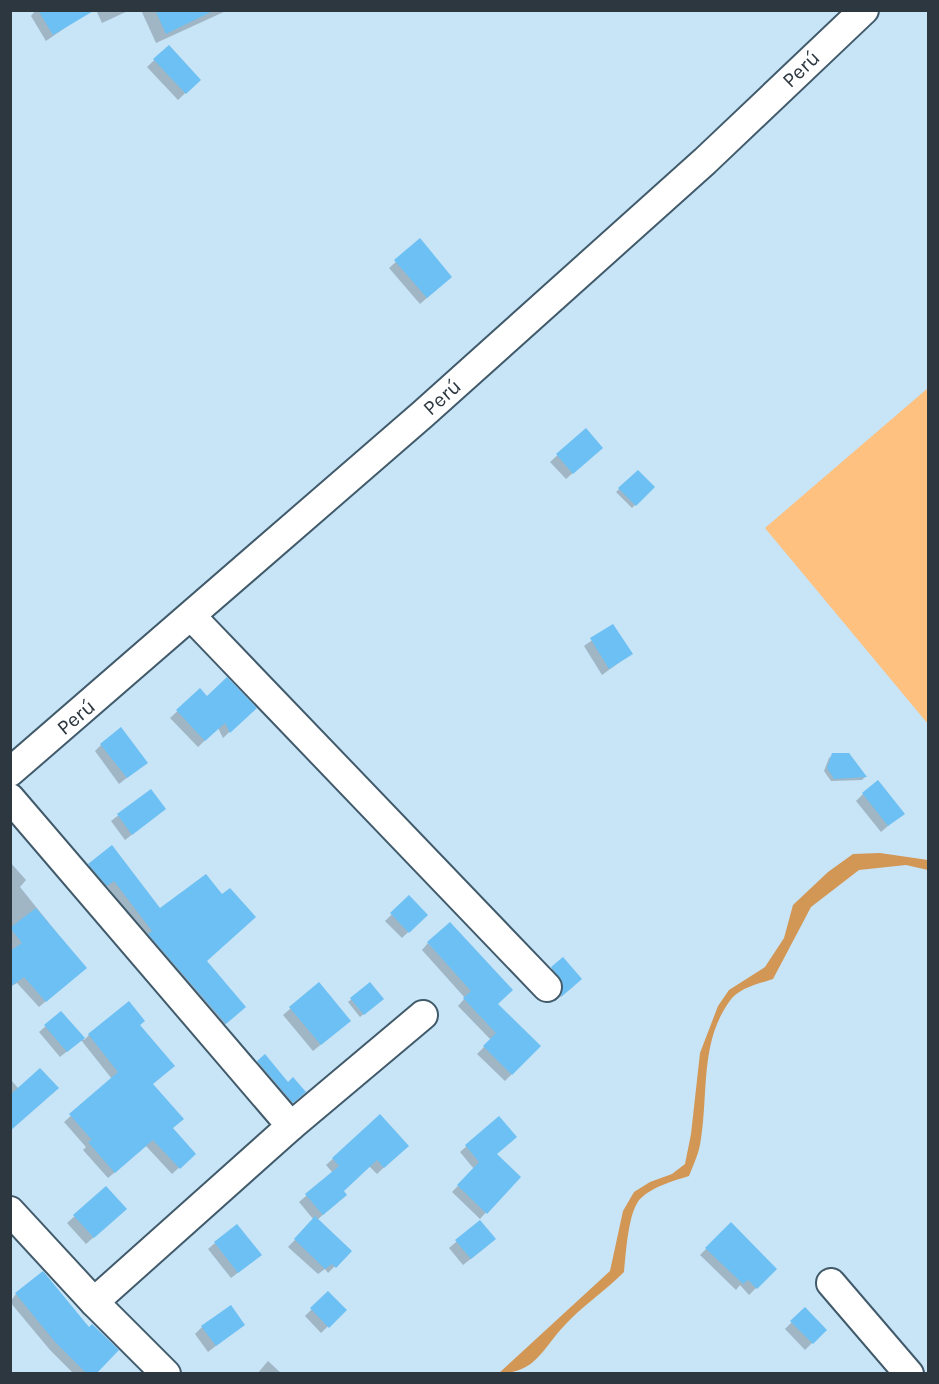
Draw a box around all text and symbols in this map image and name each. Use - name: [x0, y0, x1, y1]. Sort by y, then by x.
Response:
- street label: Perú: [777, 46, 825, 92]
- street label: Perú: [418, 374, 466, 420]
- street label: Perú: [52, 694, 100, 740]

